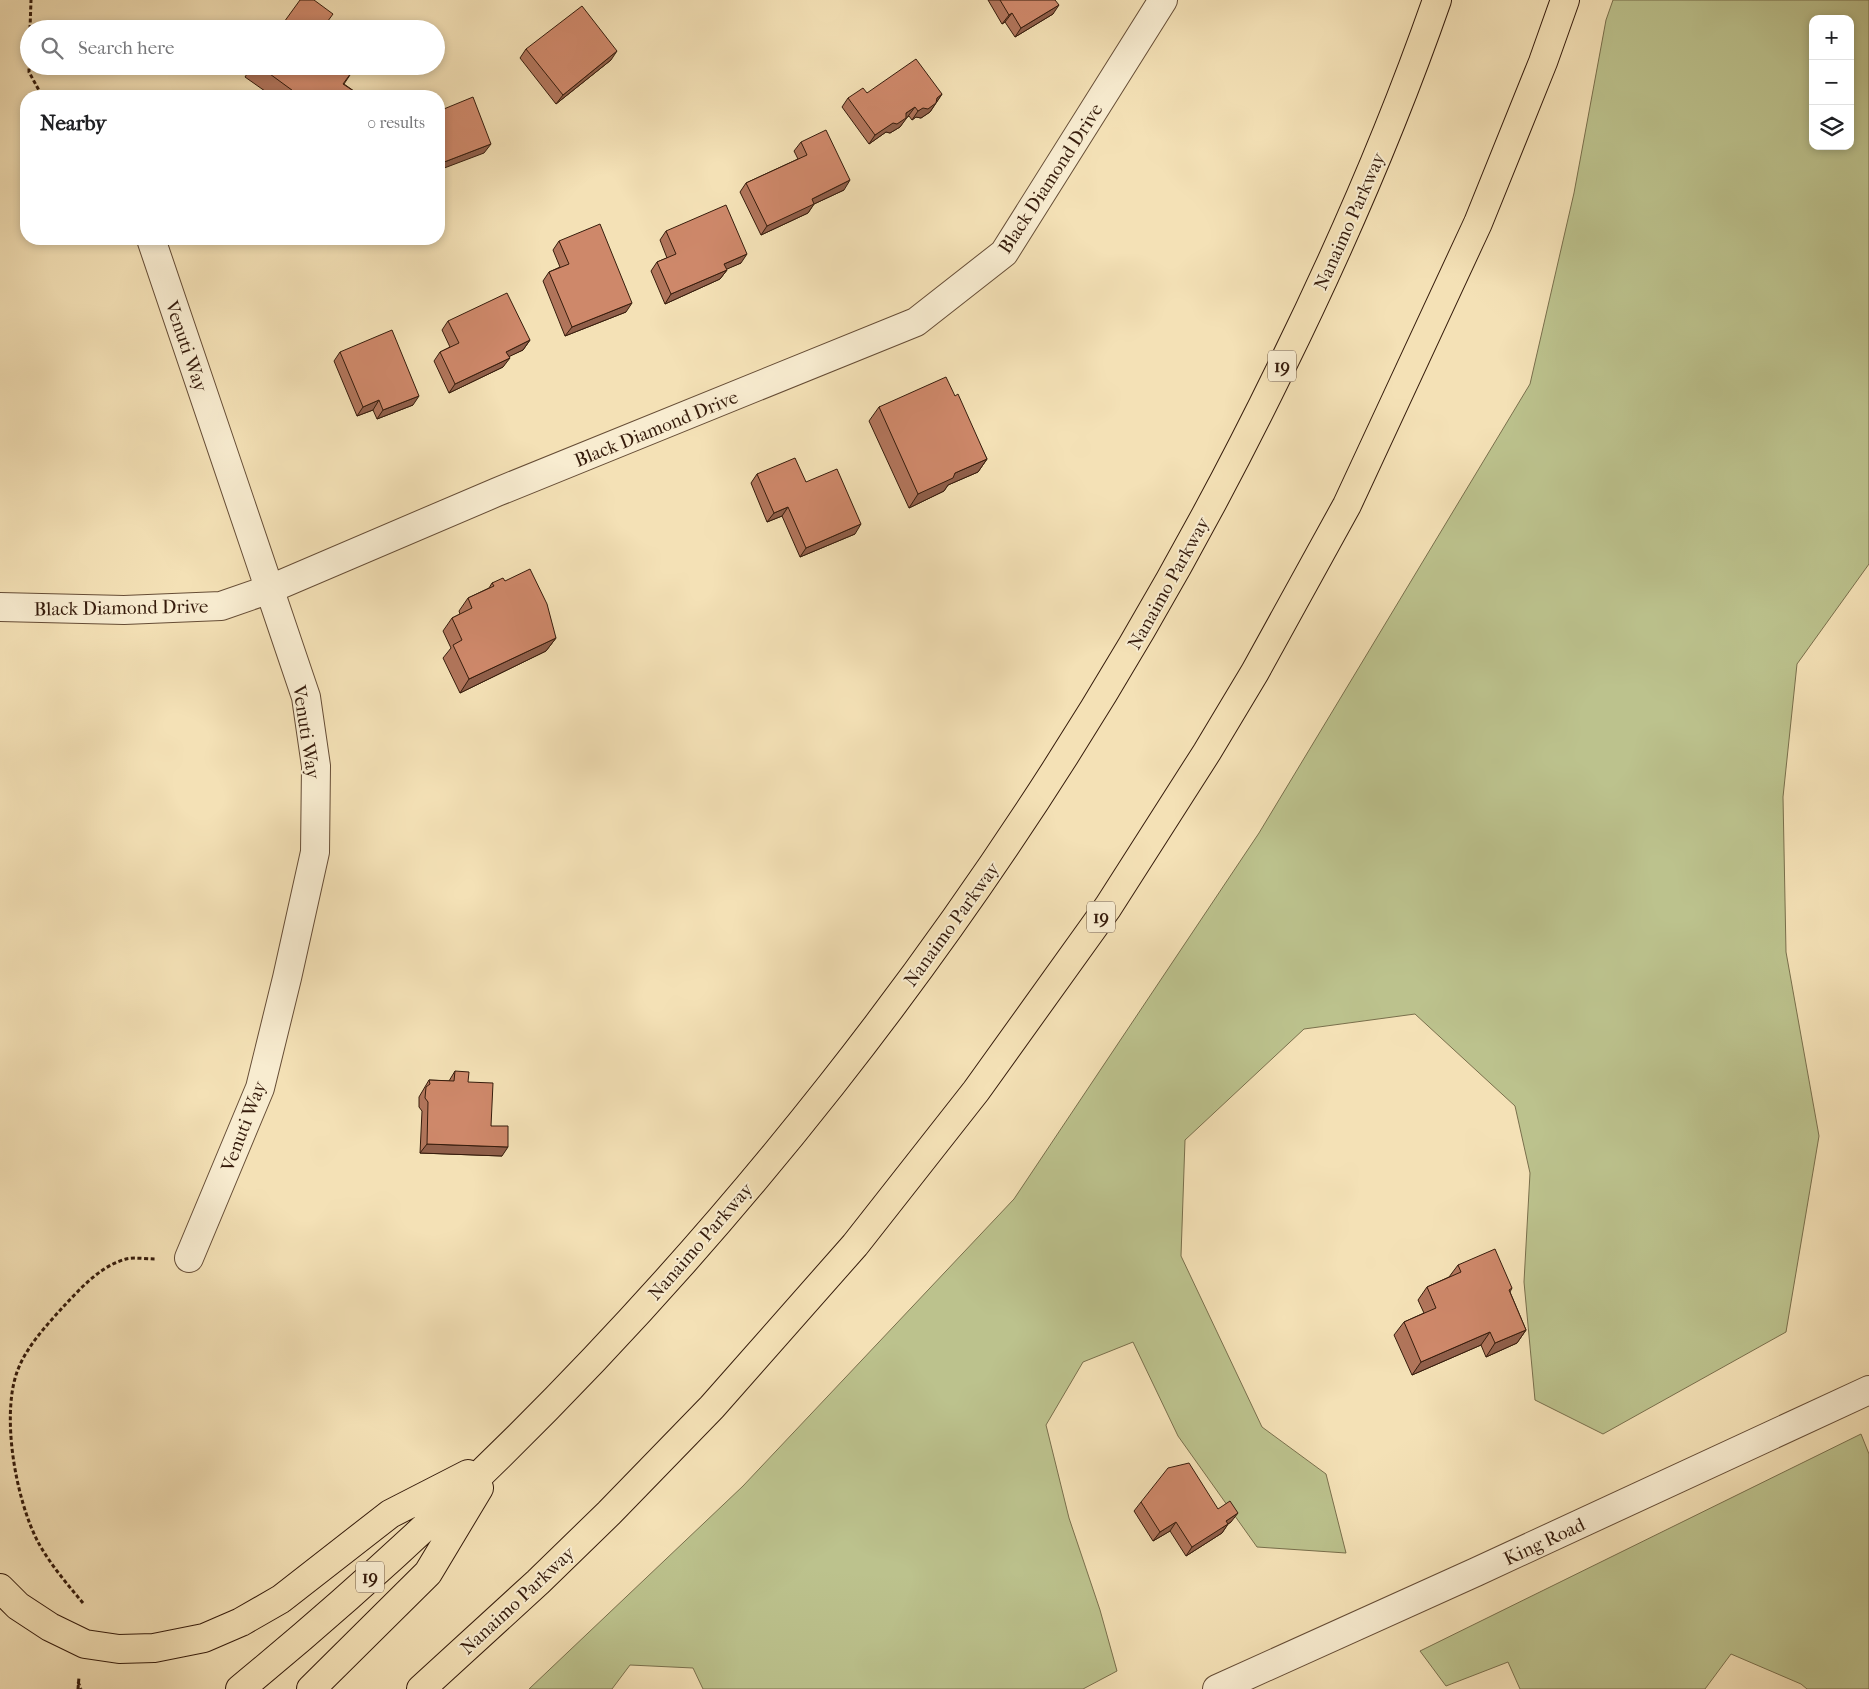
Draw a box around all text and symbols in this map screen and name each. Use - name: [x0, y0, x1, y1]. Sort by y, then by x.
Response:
- map controls: [1809, 15, 1854, 150]
- button: +: [1809, 15, 1854, 60]
- search box: [20, 20, 445, 75]
- icon: search: [38, 34, 66, 62]
- text: Search here: [78, 37, 174, 59]
- button: −: [1809, 60, 1854, 105]
- street label: Black Diamond Drive: [994, 99, 1108, 258]
- button: layers: [1809, 105, 1854, 150]
- text: Nearby: [40, 111, 106, 135]
- text: 0 results: [367, 113, 425, 132]
- street label: Nanaimo Parkway: [1310, 149, 1390, 293]
- street label: Venuti Way: [160, 297, 212, 395]
- road number: 19: [1268, 351, 1296, 382]
- street label: Black Diamond Drive: [571, 386, 741, 472]
- street label: Nanaimo Parkway: [1123, 513, 1215, 654]
- street label: Black Diamond Drive: [34, 595, 208, 621]
- street label: Venuti Way: [288, 683, 324, 781]
- street label: Nanaimo Parkway: [899, 858, 1005, 991]
- road number: 19: [1087, 902, 1115, 932]
- street label: Venuti Way: [216, 1077, 271, 1175]
- street label: Nanaimo Parkway: [644, 1178, 758, 1305]
- street label: King Road: [1500, 1513, 1589, 1570]
- street label: Nanaimo Parkway: [456, 1542, 580, 1659]
- road number: 19: [356, 1561, 384, 1592]

